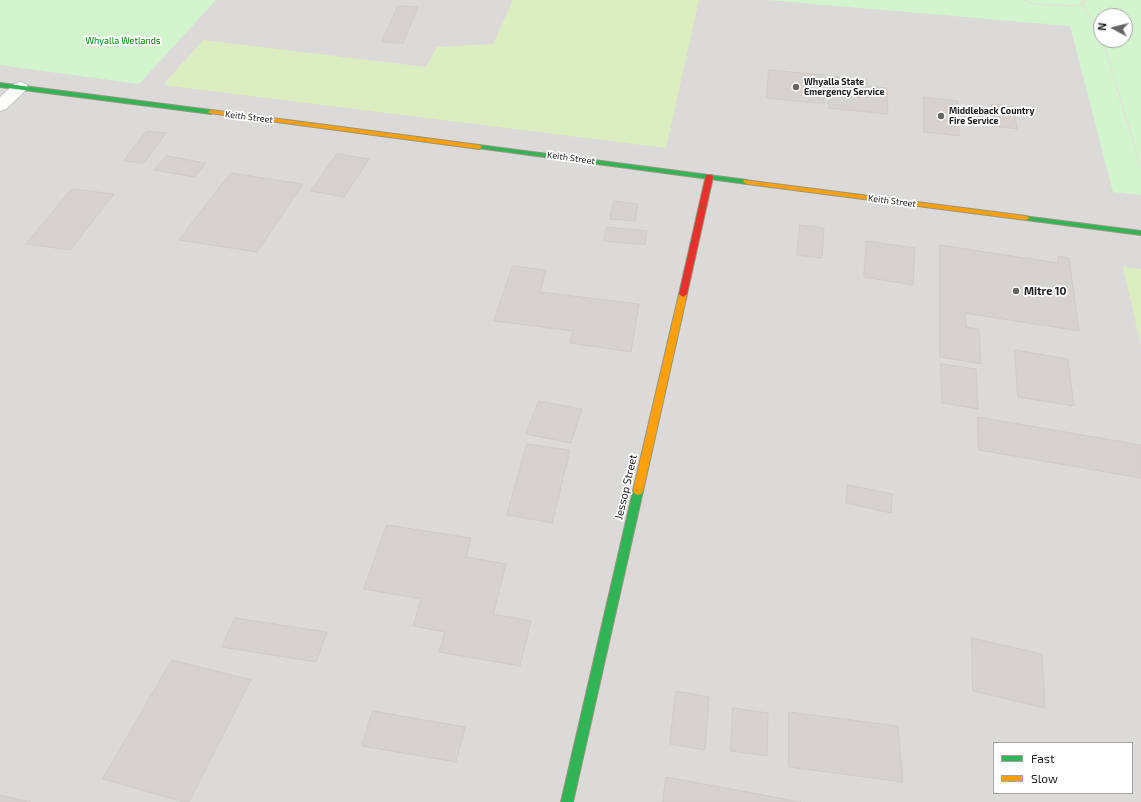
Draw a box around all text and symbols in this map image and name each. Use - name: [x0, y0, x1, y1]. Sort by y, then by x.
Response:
- north arrow: [1093, 8, 1133, 48]
- text: N: [1095, 22, 1109, 31]
- park label: Whyalla Wetlands: [86, 36, 160, 46]
- place label: Whyalla State Emergency Service: [804, 77, 885, 98]
- marker: Whyalla State Emergency Service: [791, 82, 801, 92]
- place label: Middleback Country Fire Service: [949, 106, 1034, 127]
- street label: Keith Street: [225, 109, 273, 125]
- marker: Middleback Country Fire Service: [936, 111, 946, 121]
- street label: Keith Street: [547, 149, 595, 167]
- street label: Keith Street: [868, 193, 916, 209]
- place label: Mitre 10: [1024, 284, 1066, 298]
- marker: Mitre 10: [1011, 286, 1021, 296]
- street label: Jessop Street: [612, 453, 640, 521]
- legend: [993, 742, 1133, 794]
- text: Fast: [1031, 751, 1054, 765]
- text: Slow: [1031, 771, 1058, 785]

